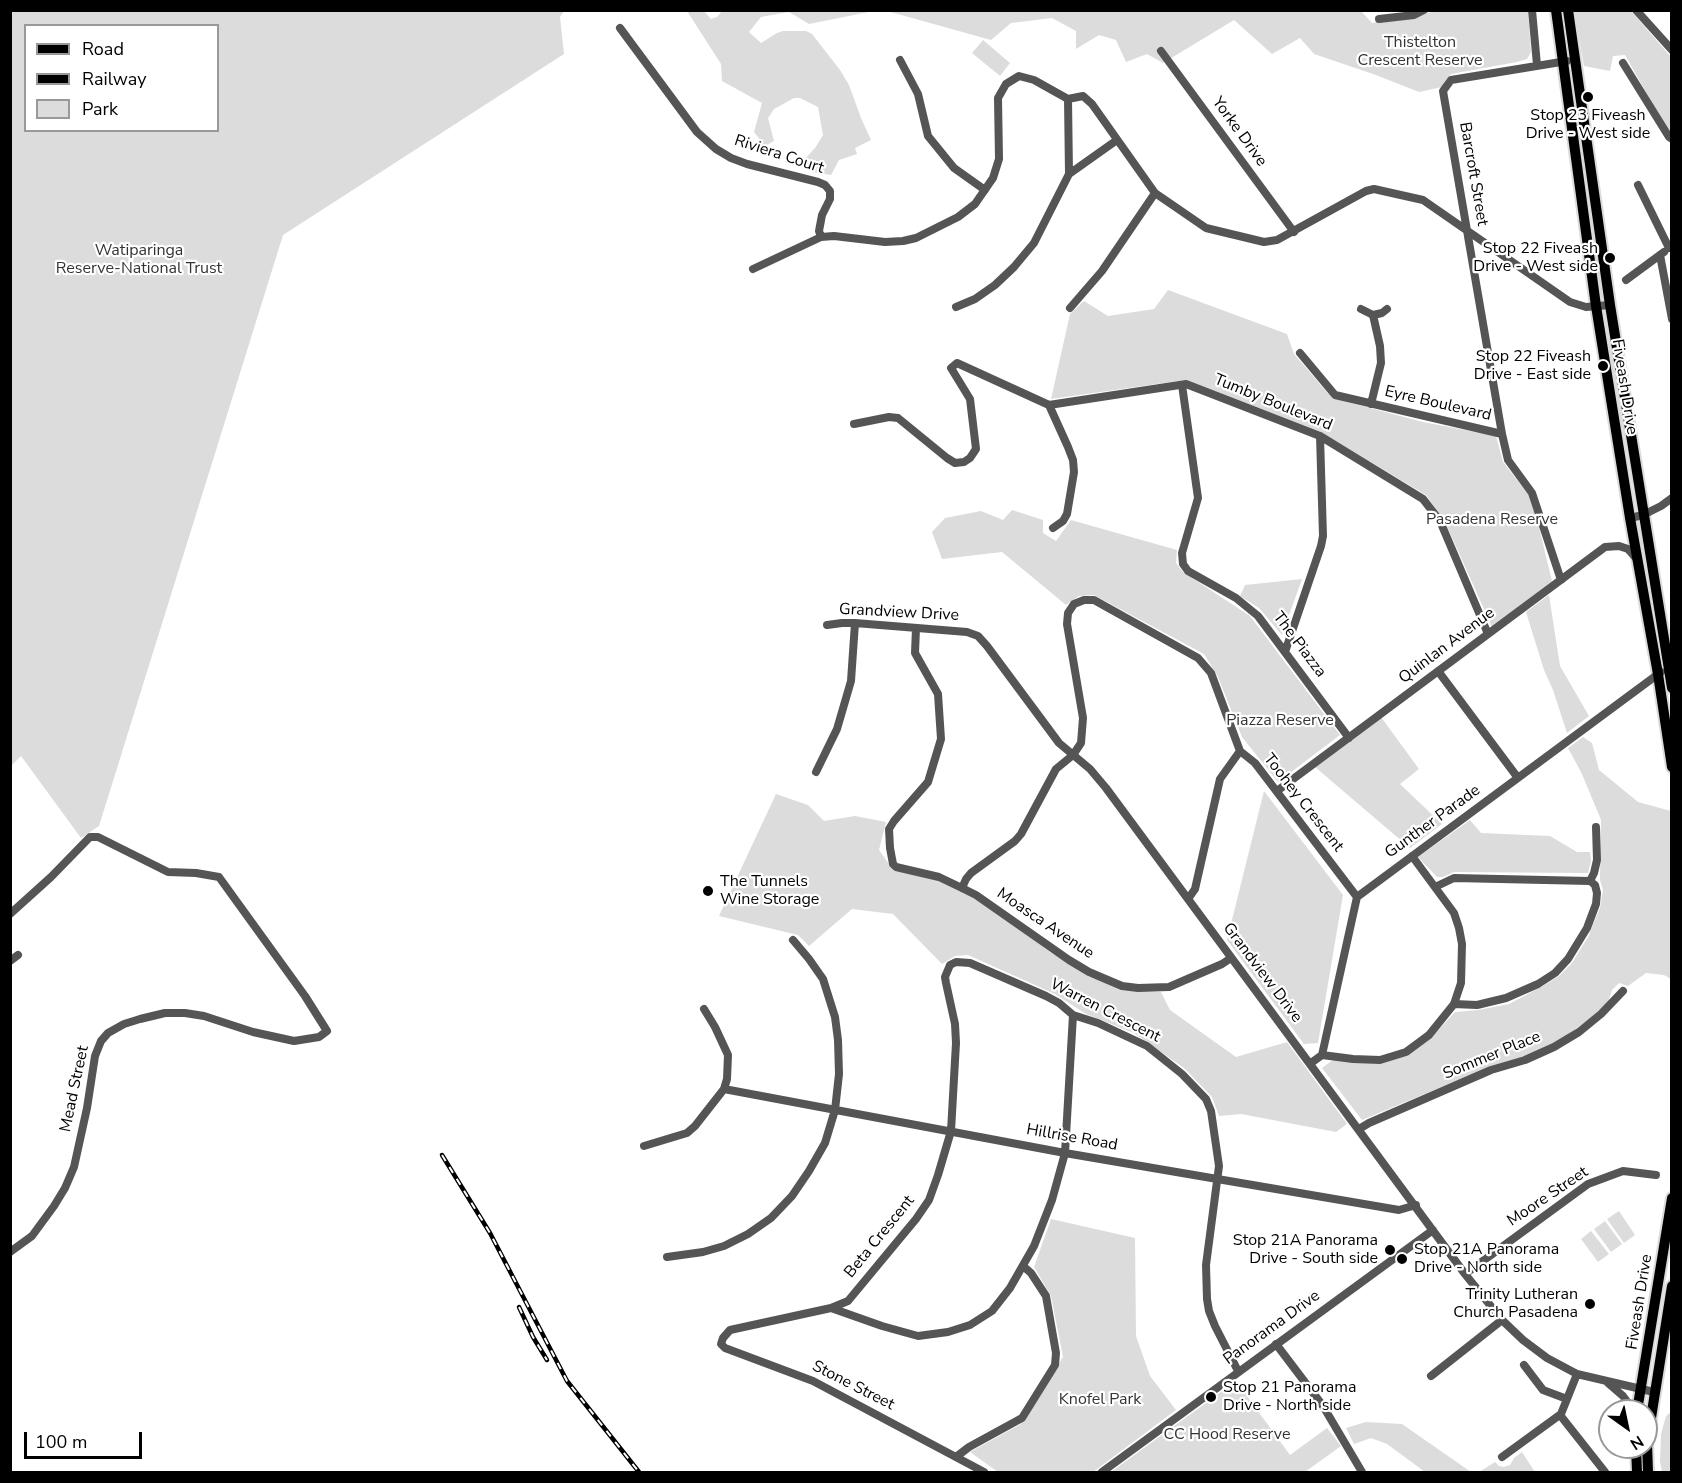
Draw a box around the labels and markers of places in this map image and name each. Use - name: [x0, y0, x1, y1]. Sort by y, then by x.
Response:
- marker: Stop 23 Fiveash Drive - West side: [1581, 90, 1595, 104]
- place label: Stop 23 Fiveash Drive - West side: [1526, 106, 1650, 144]
- place label: Stop 22 Fiveash Drive - West side: [1473, 239, 1598, 277]
- marker: Stop 22 Fiveash Drive - West side: [1603, 251, 1617, 265]
- place label: Stop 22 Fiveash Drive - East side: [1474, 347, 1591, 385]
- marker: Stop 22 Fiveash Drive - East side: [1596, 359, 1610, 373]
- place label: The Tunnels Wine Storage: [720, 872, 819, 910]
- marker: The Tunnels Wine Storage: [701, 884, 715, 898]
- place label: Stop 21A Panorama Drive - South side: [1233, 1231, 1378, 1269]
- place label: Stop 21A Panorama Drive - North side: [1414, 1240, 1559, 1278]
- marker: Stop 21A Panorama Drive - South side: [1383, 1243, 1397, 1257]
- marker: Stop 21A Panorama Drive - North side: [1395, 1252, 1409, 1266]
- place label: Trinity Lutheran Church Pasadena: [1453, 1285, 1578, 1323]
- marker: Trinity Lutheran Church Pasadena: [1583, 1297, 1597, 1311]
- place label: Stop 21 Panorama Drive - North side: [1223, 1378, 1356, 1416]
- marker: Stop 21 Panorama Drive - North side: [1204, 1390, 1218, 1404]

